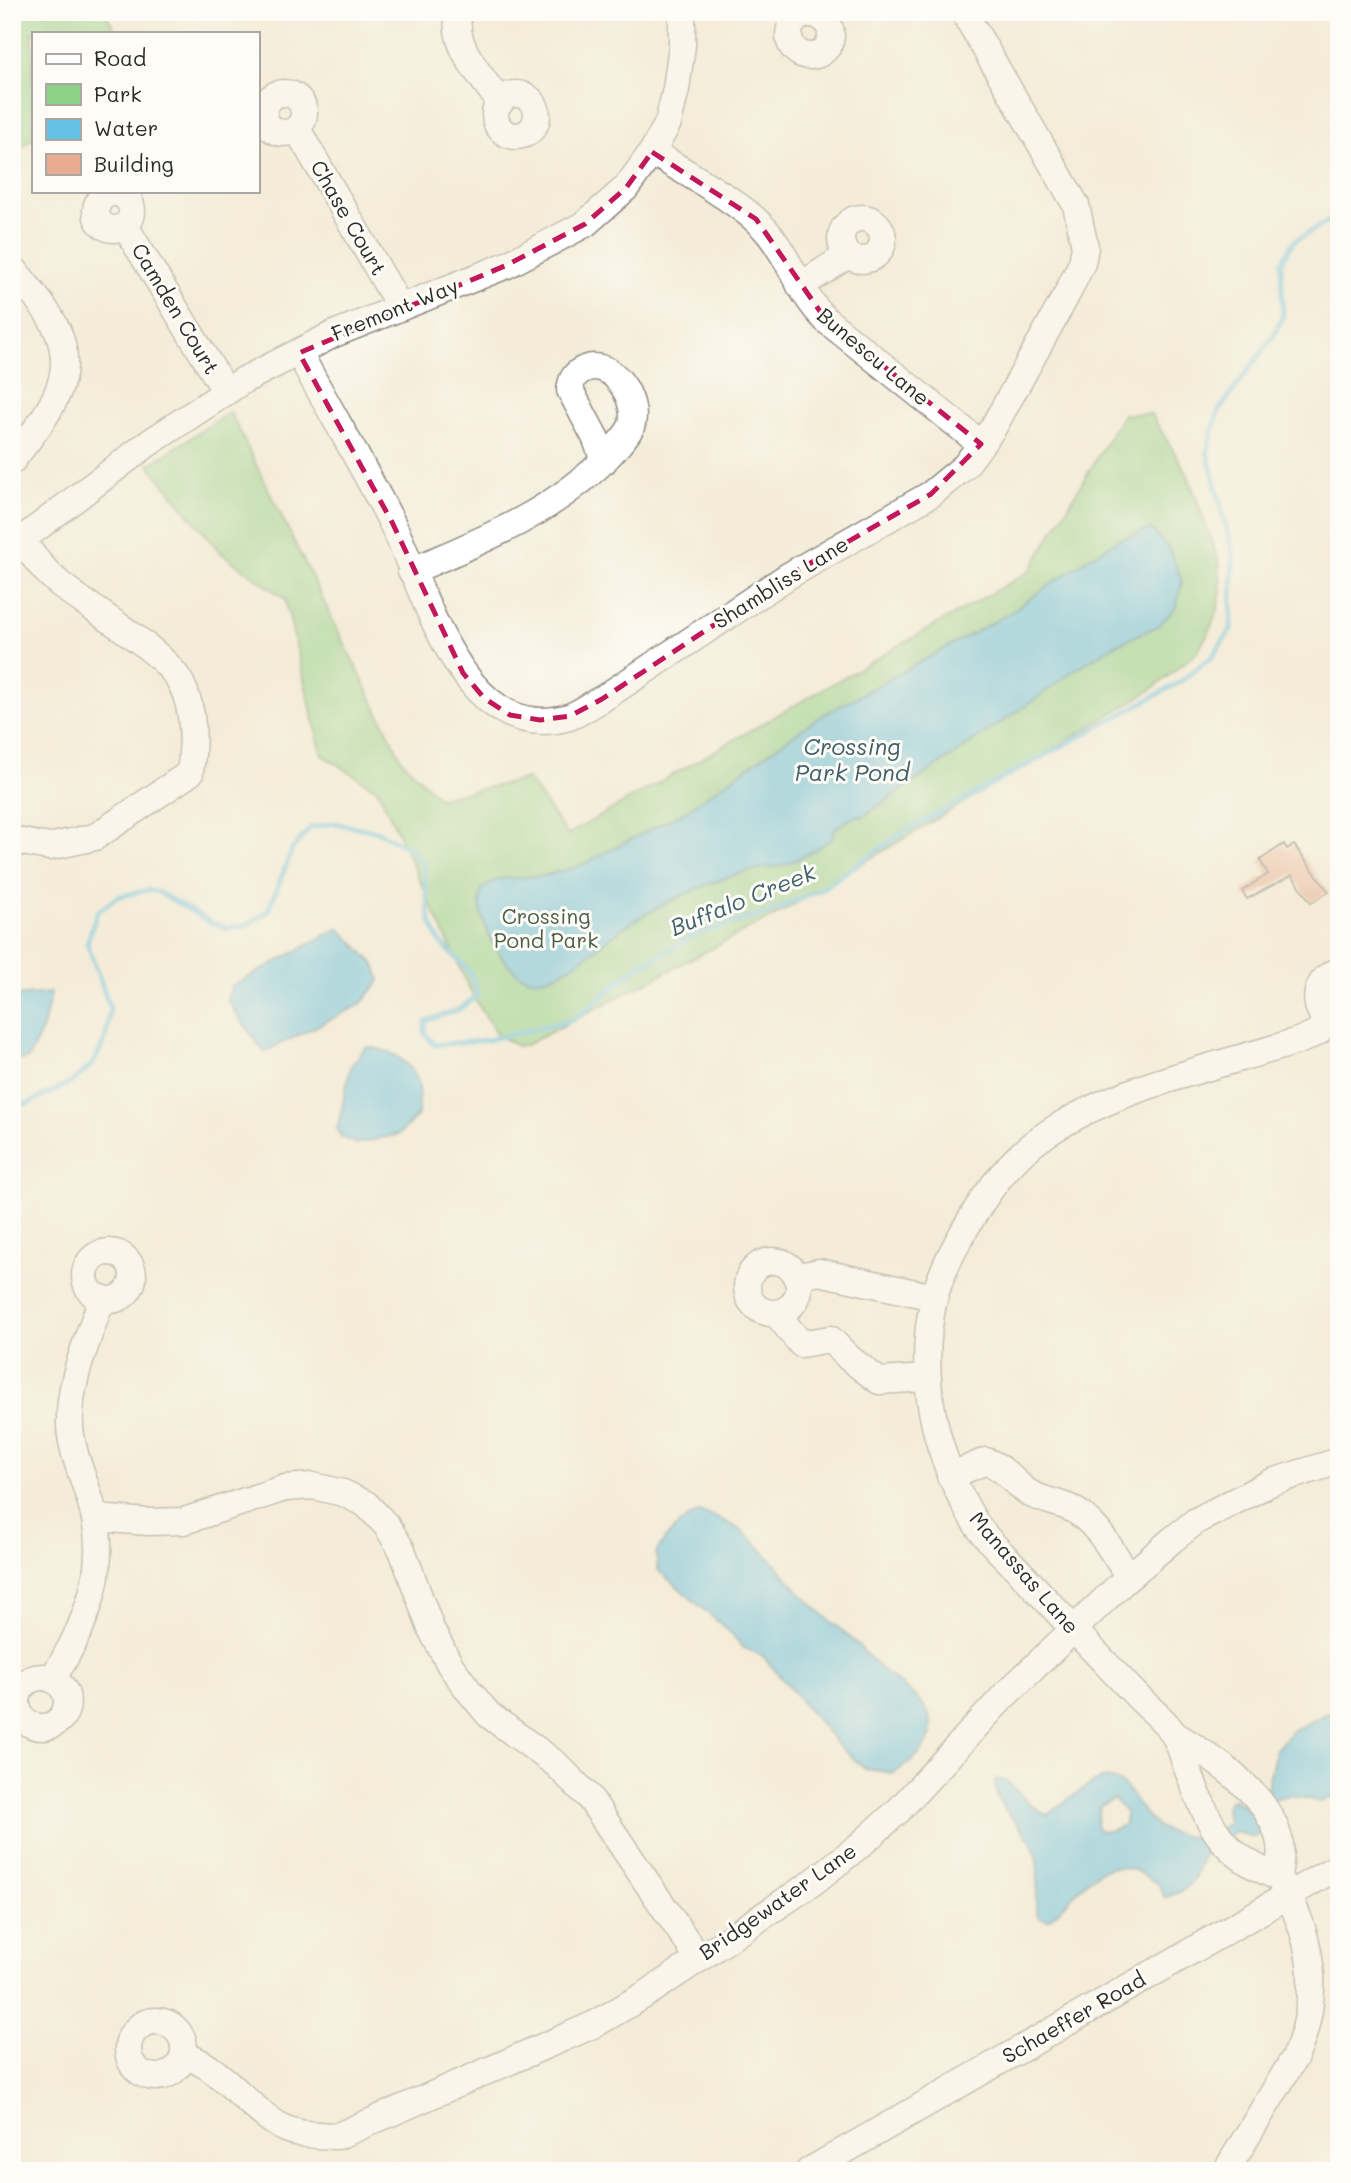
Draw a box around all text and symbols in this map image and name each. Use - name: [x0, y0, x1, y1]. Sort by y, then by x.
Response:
- legend: [32, 32, 259, 192]
- text: Road: [94, 44, 146, 71]
- text: Park: [94, 80, 142, 107]
- text: Water: [94, 114, 158, 141]
- text: Building: [94, 150, 174, 177]
- street label: Chase Court: [305, 155, 393, 280]
- street label: Camden Court: [127, 238, 226, 379]
- street label: Fremont Way: [327, 271, 462, 346]
- street label: Bunescu Lane: [812, 301, 936, 411]
- street label: Shambliss Lane: [708, 529, 853, 634]
- water label: Crossing Park Pond: [795, 731, 911, 787]
- water label: Buffalo Creek: [665, 856, 821, 942]
- park label: Crossing Pond Park: [494, 902, 598, 953]
- street label: Manassas Lane: [965, 1505, 1086, 1639]
- street label: Bridgewater Lane: [693, 1836, 861, 1965]
- street label: Schaeffer Road: [997, 1965, 1150, 2069]

